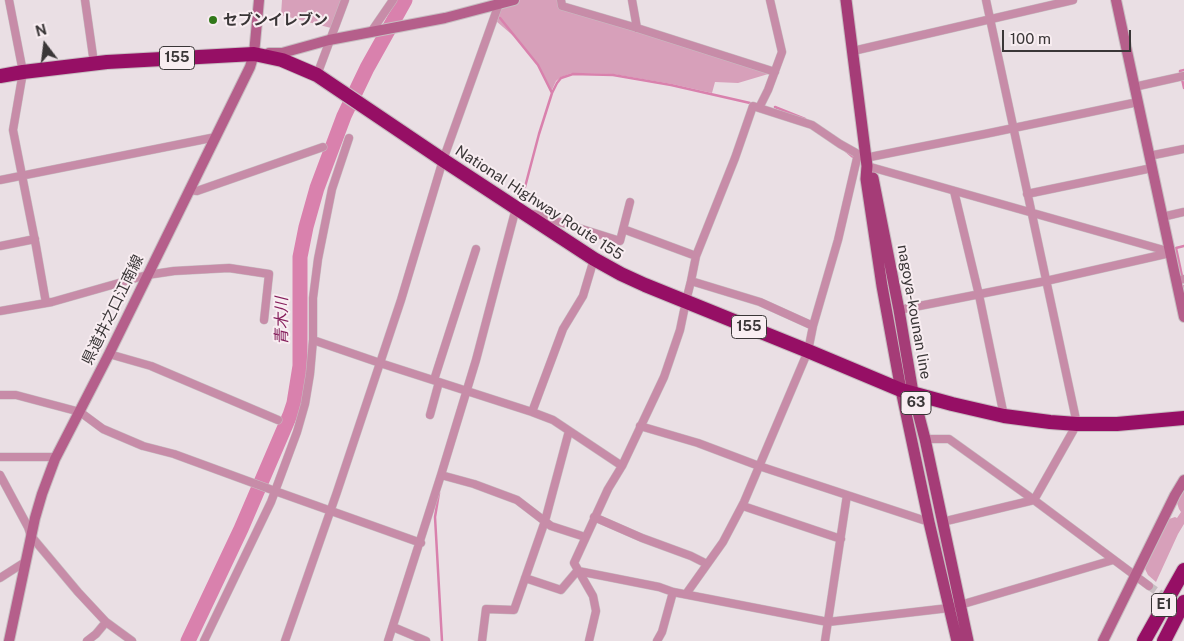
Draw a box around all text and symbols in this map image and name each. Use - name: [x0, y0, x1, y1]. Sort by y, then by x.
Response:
- place label: セブンイレブン: [223, 11, 328, 29]
- marker: セブンイレブン: [207, 14, 219, 26]
- north arrow: [20, 20, 70, 70]
- scale bar: [1004, 20, 1133, 52]
- text: N: [34, 21, 48, 40]
- text: 100 m: [1010, 30, 1051, 47]
- road number: 155: [160, 46, 194, 70]
- street label: National Highway Route 155: [452, 142, 626, 264]
- street label: nagoya-kounan line: [893, 243, 935, 381]
- street label: 県道井之口江南線: [79, 252, 147, 368]
- water label: 青木川: [272, 297, 292, 345]
- road number: 155: [732, 316, 766, 338]
- road number: 63: [901, 392, 931, 414]
- road number: E1: [1152, 594, 1176, 616]

